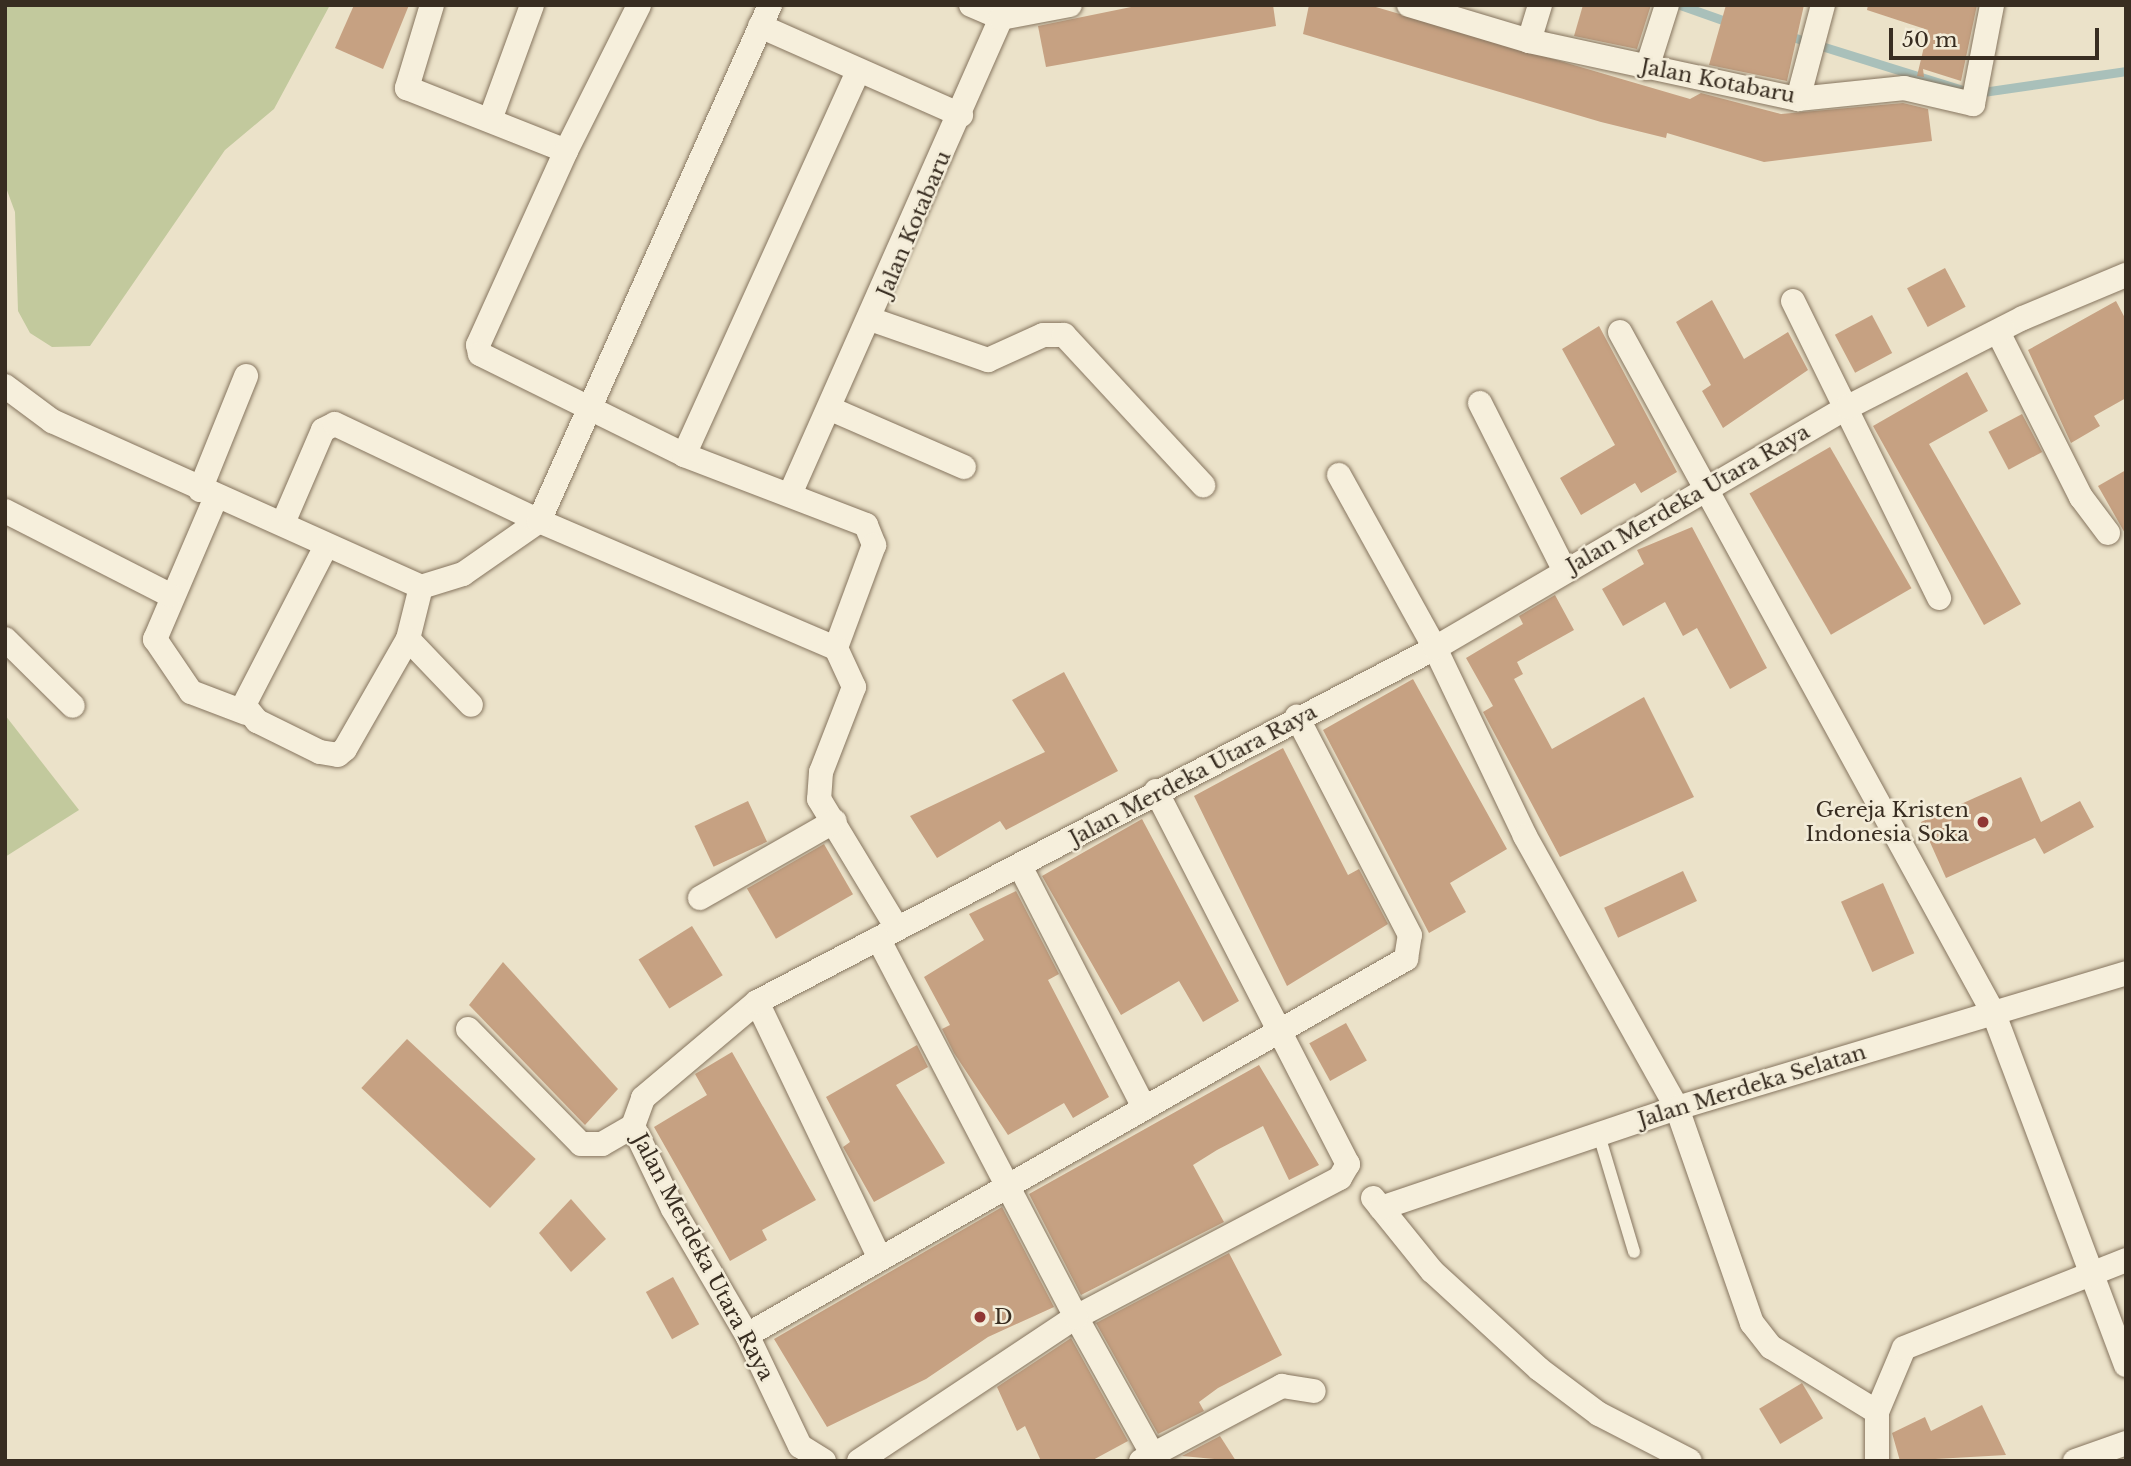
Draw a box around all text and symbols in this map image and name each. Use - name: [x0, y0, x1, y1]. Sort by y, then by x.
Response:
- scale bar: [1893, 14, 2103, 58]
- text: 50 m: [1902, 27, 1957, 53]
- street label: Jalan Kotabaru: [1639, 54, 1797, 108]
- street label: Jalan Kotabaru: [872, 147, 956, 301]
- street label: Jalan Merdeka Utara Raya: [1562, 419, 1814, 579]
- street label: Jalan Merdeka Utara Raya: [1065, 699, 1321, 851]
- place label: Gereja Kristen Indonesia Soka: [1805, 797, 1969, 847]
- marker: Gereja Kristen Indonesia Soka: [1975, 814, 1991, 830]
- street label: Jalan Merdeka Selatan: [1635, 1039, 1869, 1133]
- street label: Jalan Merdeka Utara Raya: [627, 1129, 779, 1385]
- place label: D: [994, 1304, 1013, 1330]
- marker: D: [972, 1309, 988, 1325]

